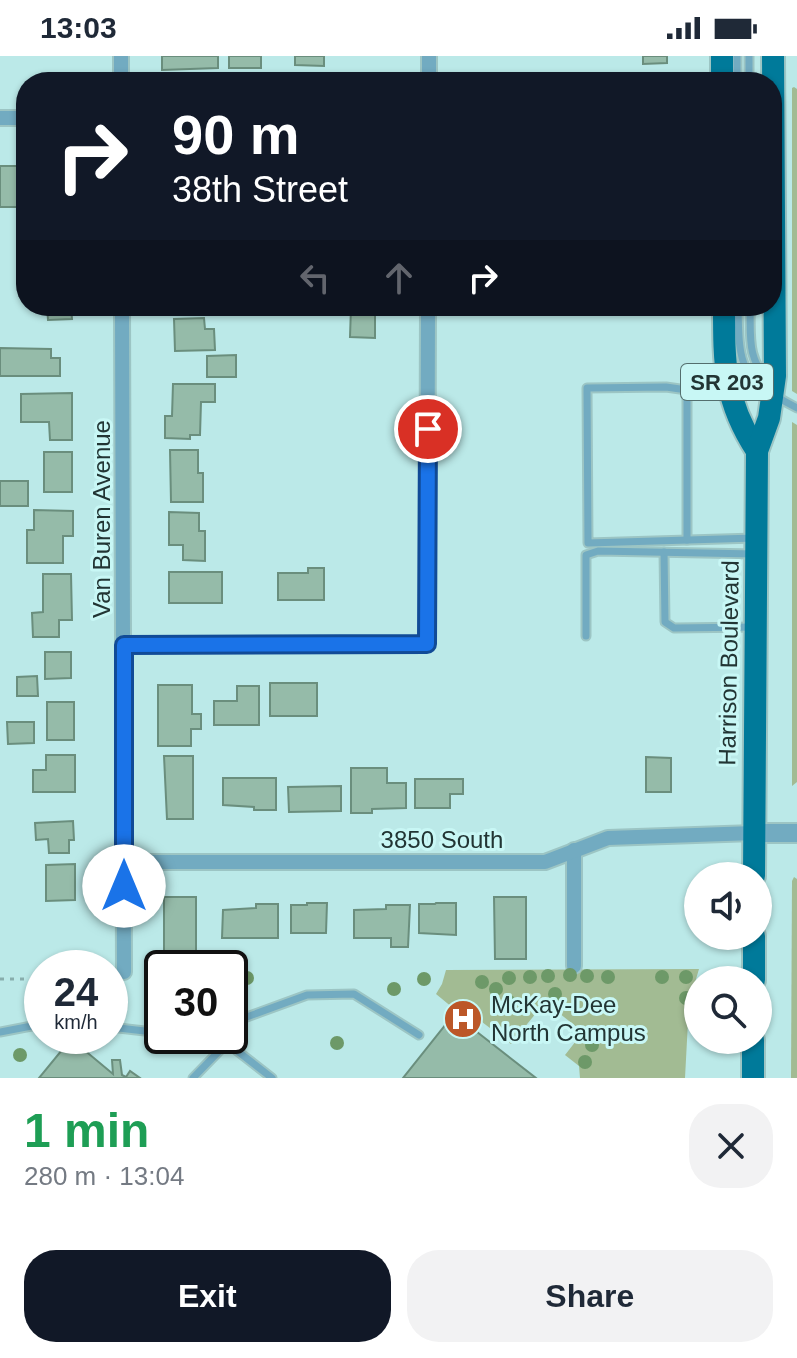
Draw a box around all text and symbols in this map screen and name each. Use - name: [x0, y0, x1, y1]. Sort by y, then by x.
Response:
- text: 13:03: [40, 11, 117, 44]
- text: 90 m: [172, 103, 300, 166]
- icon: right: [40, 104, 144, 208]
- text: 38th Street: [172, 169, 348, 210]
- icon: left: [293, 256, 337, 300]
- icon: ahead: [377, 256, 421, 300]
- icon: right: [461, 256, 505, 300]
- road number: SR 203: [681, 364, 773, 400]
- pin: [394, 395, 462, 463]
- icon: arrive: [406, 407, 450, 451]
- street label: Van Buren Avenue: [88, 420, 115, 618]
- street label: Harrison Boulevard: [713, 560, 744, 766]
- street label: 3850 South: [381, 826, 503, 853]
- position arrow: [82, 844, 166, 928]
- map controls: [684, 862, 772, 1054]
- button: sound: [684, 862, 772, 950]
- speed limit sign: 30: [144, 950, 248, 1054]
- button: search: [684, 966, 772, 1054]
- text: 24: [54, 970, 98, 1014]
- place label: McKay-Dee North Campus: [491, 991, 646, 1046]
- hospital icon: McKay-Dee North Campus: [442, 998, 484, 1040]
- text: km/h: [54, 1011, 98, 1033]
- text: 1 min: [24, 1104, 149, 1157]
- button: close: [689, 1104, 773, 1188]
- text: 280 m · 13:04: [24, 1161, 184, 1191]
- button: Exit: [24, 1250, 391, 1342]
- button: Share: [407, 1250, 773, 1342]

